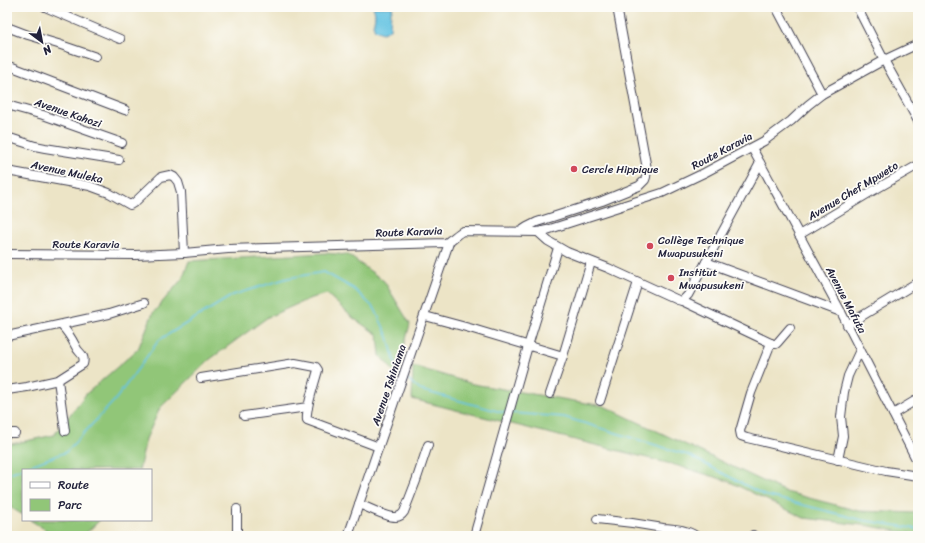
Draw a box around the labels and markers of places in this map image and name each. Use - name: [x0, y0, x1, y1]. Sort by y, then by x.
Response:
- place label: Cercle Hippique: [582, 160, 659, 179]
- marker: Cercle Hippique: [569, 164, 579, 174]
- place label: Collège Technique Mwapusukeni: [658, 231, 744, 263]
- marker: Collège Technique Mwapusukeni: [645, 241, 655, 251]
- place label: Institut Mwapusukeni: [678, 263, 745, 295]
- marker: Institut Mwapusukeni: [666, 273, 676, 283]

